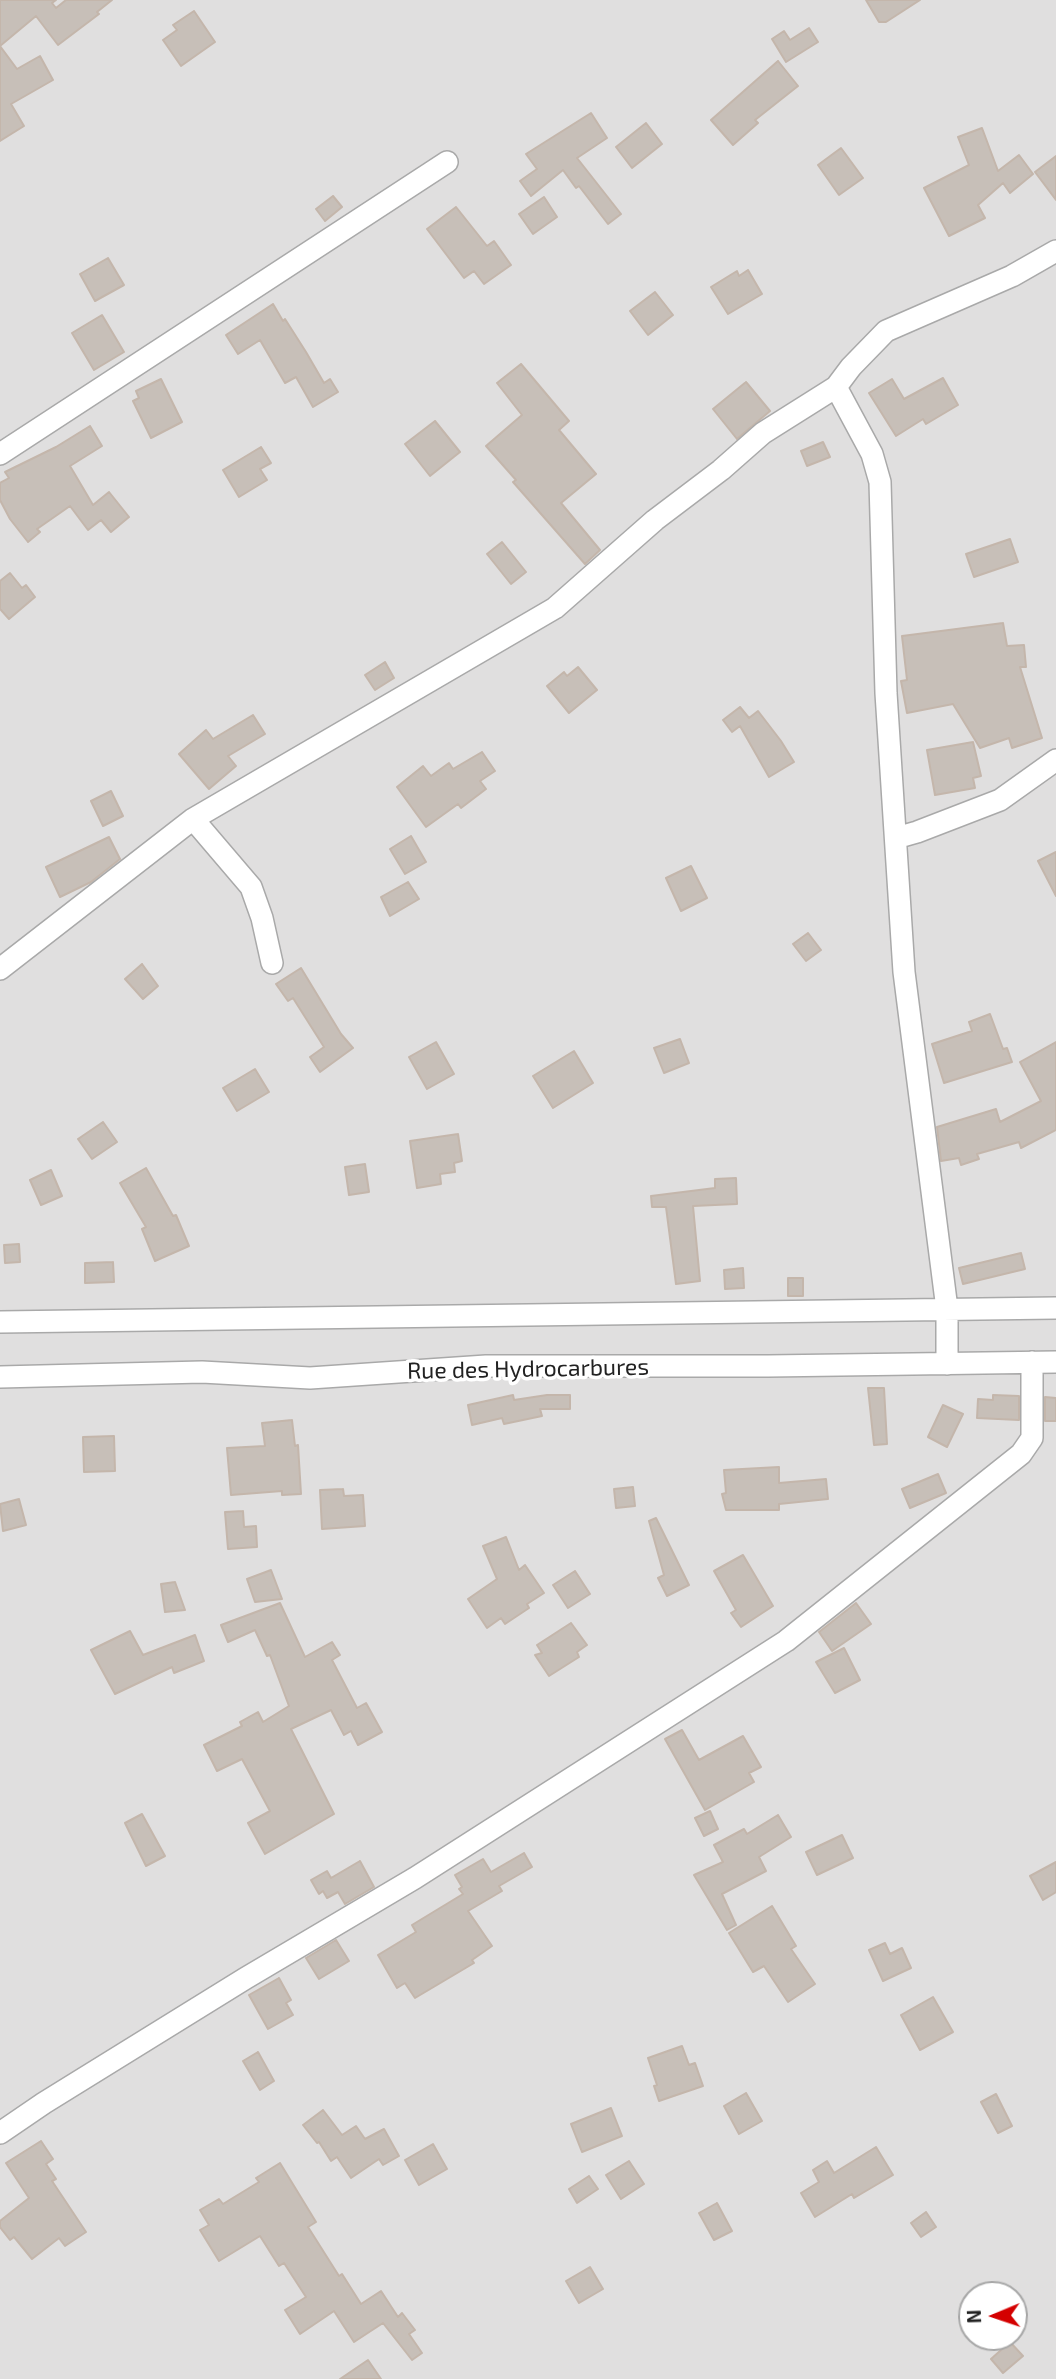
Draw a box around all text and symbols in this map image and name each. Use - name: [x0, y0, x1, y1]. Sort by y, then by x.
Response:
- street label: Rue des Hydrocarbures: [407, 1353, 649, 1385]
- north arrow: [958, 2281, 1028, 2351]
- text: N: [962, 2309, 985, 2324]

